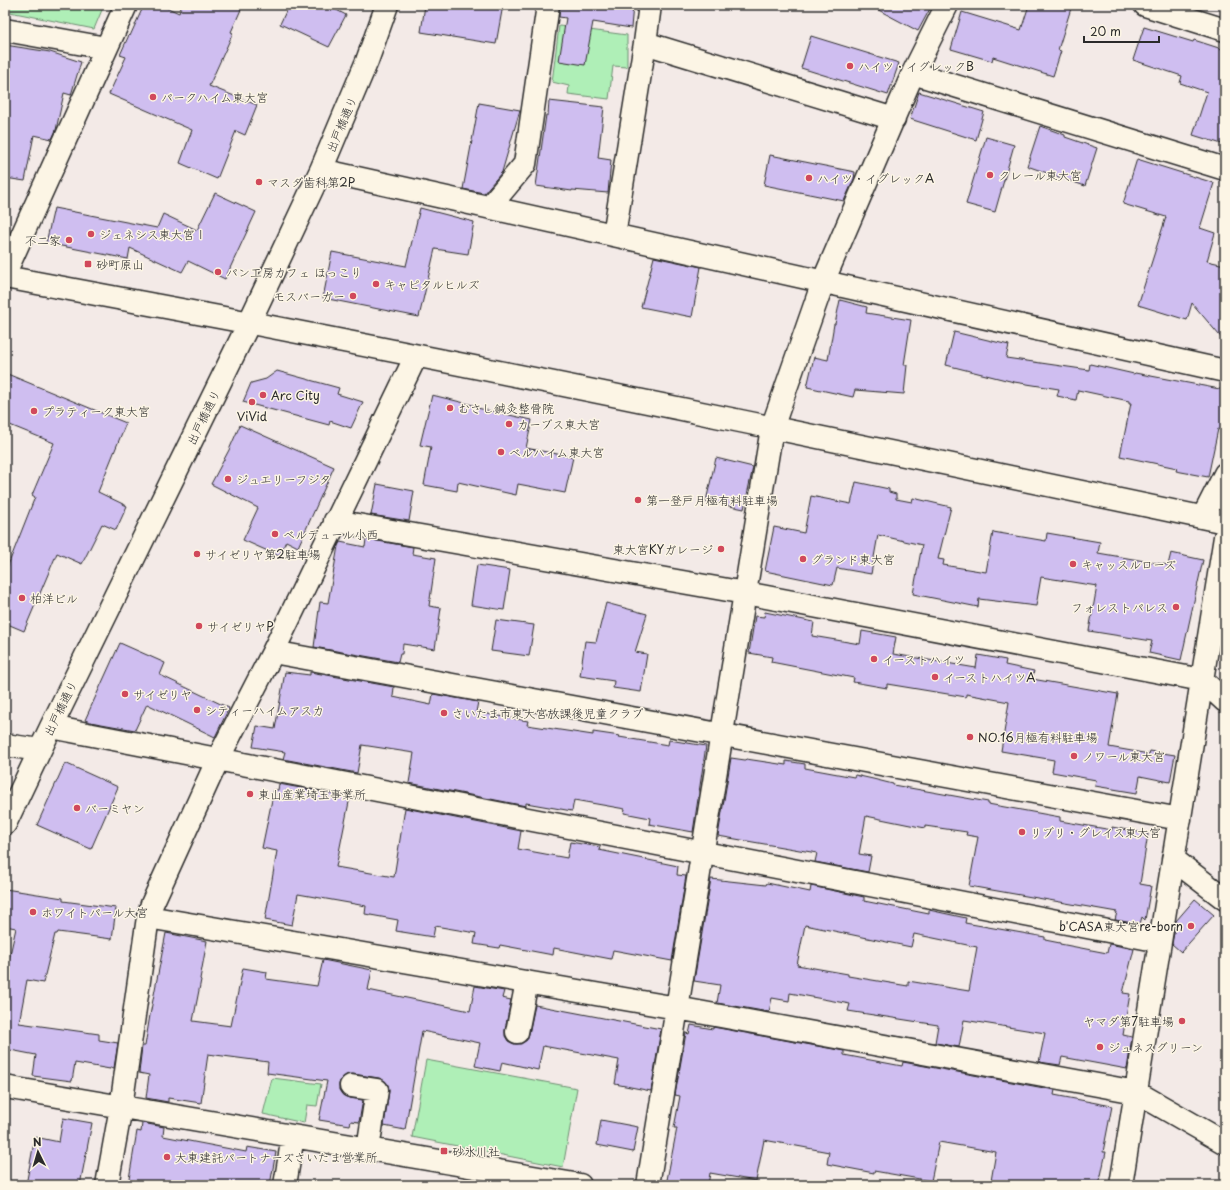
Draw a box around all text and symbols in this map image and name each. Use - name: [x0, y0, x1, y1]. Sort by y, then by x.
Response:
- scale bar: [1084, 18, 1159, 44]
- text: 20 m: [1090, 22, 1121, 40]
- place label: ハイツ・イグレックB: [858, 57, 974, 75]
- marker: ハイツ・イグレックB: [845, 61, 855, 71]
- place label: パークハイム東大宮: [161, 88, 268, 106]
- marker: パークハイム東大宮: [148, 92, 158, 102]
- street label: 出戸橋通り: [321, 93, 361, 155]
- place label: クレール東大宮: [998, 166, 1082, 184]
- place label: ハイツ・イグレックA: [817, 169, 934, 187]
- marker: クレール東大宮: [985, 170, 995, 180]
- place label: マスダ歯科第2P: [267, 173, 355, 191]
- marker: ハイツ・イグレックA: [804, 173, 814, 183]
- marker: マスダ歯科第2P: [254, 177, 264, 187]
- place label: ジェネシス東大宮Ⅰ: [99, 225, 207, 243]
- marker: ジェネシス東大宮Ⅰ: [86, 229, 96, 239]
- place label: 不二家: [25, 231, 61, 249]
- marker: 不二家: [64, 235, 74, 245]
- place label: 砂町原山: [96, 255, 144, 273]
- marker: 砂町原山: [83, 259, 93, 269]
- place label: パン工房カフェ ほっこり: [226, 263, 362, 281]
- marker: パン工房カフェ ほっこり: [213, 267, 223, 277]
- place label: キャピタルヒルズ: [384, 275, 480, 293]
- marker: キャピタルヒルズ: [371, 279, 381, 289]
- place label: モスバーガー: [273, 287, 345, 305]
- marker: モスバーガー: [348, 291, 358, 301]
- street label: 出戸橋通り: [182, 386, 224, 448]
- place label: Arc City: [271, 386, 320, 404]
- marker: Arc City: [258, 390, 268, 400]
- marker: ViVid: [247, 397, 257, 407]
- place label: むさし鍼灸整骨院: [458, 399, 554, 417]
- place label: プラティーク東大宮: [42, 402, 150, 420]
- marker: むさし鍼灸整骨院: [445, 403, 455, 413]
- marker: プラティーク東大宮: [29, 406, 39, 416]
- place label: ViVid: [237, 407, 268, 425]
- place label: カーブス東大宮: [517, 415, 600, 433]
- marker: カーブス東大宮: [504, 419, 514, 429]
- place label: ベルハイム東大宮: [509, 443, 605, 461]
- marker: ベルハイム東大宮: [496, 447, 506, 457]
- place label: ジュエリーフジタ: [236, 470, 331, 488]
- marker: ジュエリーフジタ: [223, 474, 233, 484]
- place label: 第一登戸月極有料駐車場: [646, 491, 778, 509]
- marker: 第一登戸月極有料駐車場: [633, 495, 643, 505]
- place label: ベルデュール小西: [283, 525, 378, 543]
- marker: ベルデュール小西: [270, 529, 280, 539]
- place label: 東大宮KYガレージ: [613, 540, 713, 558]
- marker: 東大宮KYガレージ: [716, 544, 726, 554]
- place label: サイゼリヤ第2駐車場: [205, 545, 321, 563]
- marker: サイゼリヤ第2駐車場: [192, 549, 202, 559]
- place label: グランド東大宮: [811, 550, 895, 568]
- marker: グランド東大宮: [798, 554, 808, 564]
- place label: キャッスルローズ: [1081, 555, 1176, 573]
- marker: キャッスルローズ: [1068, 559, 1078, 569]
- place label: 柏洋ビル: [30, 589, 78, 607]
- marker: 柏洋ビル: [17, 593, 27, 603]
- place label: フォレストパレス: [1071, 598, 1168, 616]
- marker: フォレストパレス: [1171, 602, 1181, 612]
- place label: サイゼリヤP: [207, 617, 274, 635]
- marker: サイゼリヤP: [194, 621, 204, 631]
- place label: イーストハイツ: [882, 650, 965, 668]
- marker: イーストハイツ: [869, 654, 879, 664]
- place label: イーストハイツA: [943, 668, 1035, 686]
- marker: イーストハイツA: [930, 672, 940, 682]
- street label: 出戸橋通り: [39, 677, 81, 739]
- place label: サイゼリヤ: [133, 685, 192, 703]
- marker: サイゼリヤ: [120, 689, 130, 699]
- place label: シティーハイムアスカ: [205, 701, 324, 719]
- place label: さいたま市東大宮放課後児童クラブ: [452, 704, 644, 722]
- marker: シティーハイムアスカ: [192, 705, 202, 715]
- marker: さいたま市東大宮放課後児童クラブ: [439, 708, 449, 718]
- place label: NO.16月極有料駐車場: [978, 728, 1098, 746]
- marker: NO.16月極有料駐車場: [965, 732, 975, 742]
- place label: ノワール東大宮: [1082, 747, 1165, 765]
- marker: ノワール東大宮: [1069, 751, 1079, 761]
- place label: 東山産業埼玉事業所: [258, 785, 366, 803]
- marker: 東山産業埼玉事業所: [245, 789, 255, 799]
- place label: バーミヤン: [85, 799, 145, 817]
- marker: バーミヤン: [72, 803, 82, 813]
- place label: リブリ・グレイス東大宮: [1030, 823, 1161, 841]
- marker: リブリ・グレイス東大宮: [1017, 827, 1027, 837]
- place label: ホワイトパール大宮: [41, 903, 148, 921]
- marker: ホワイトパール大宮: [28, 907, 38, 917]
- place label: b'CASA東大宮re-born: [1059, 917, 1183, 935]
- marker: b'CASA東大宮re-born: [1186, 921, 1196, 931]
- place label: ヤマダ第7駐車場: [1083, 1012, 1174, 1030]
- marker: ヤマダ第7駐車場: [1177, 1016, 1187, 1026]
- place label: ジュネスグリーン: [1108, 1038, 1203, 1056]
- marker: ジュネスグリーン: [1095, 1042, 1105, 1052]
- north arrow: [18, 1132, 58, 1172]
- text: N: [32, 1133, 42, 1150]
- place label: 砂氷川社: [452, 1142, 500, 1160]
- marker: 砂氷川社: [439, 1146, 449, 1156]
- place label: 大東建託パートナーズさいたま営業所: [175, 1148, 378, 1166]
- marker: 大東建託パートナーズさいたま営業所: [162, 1152, 172, 1162]

